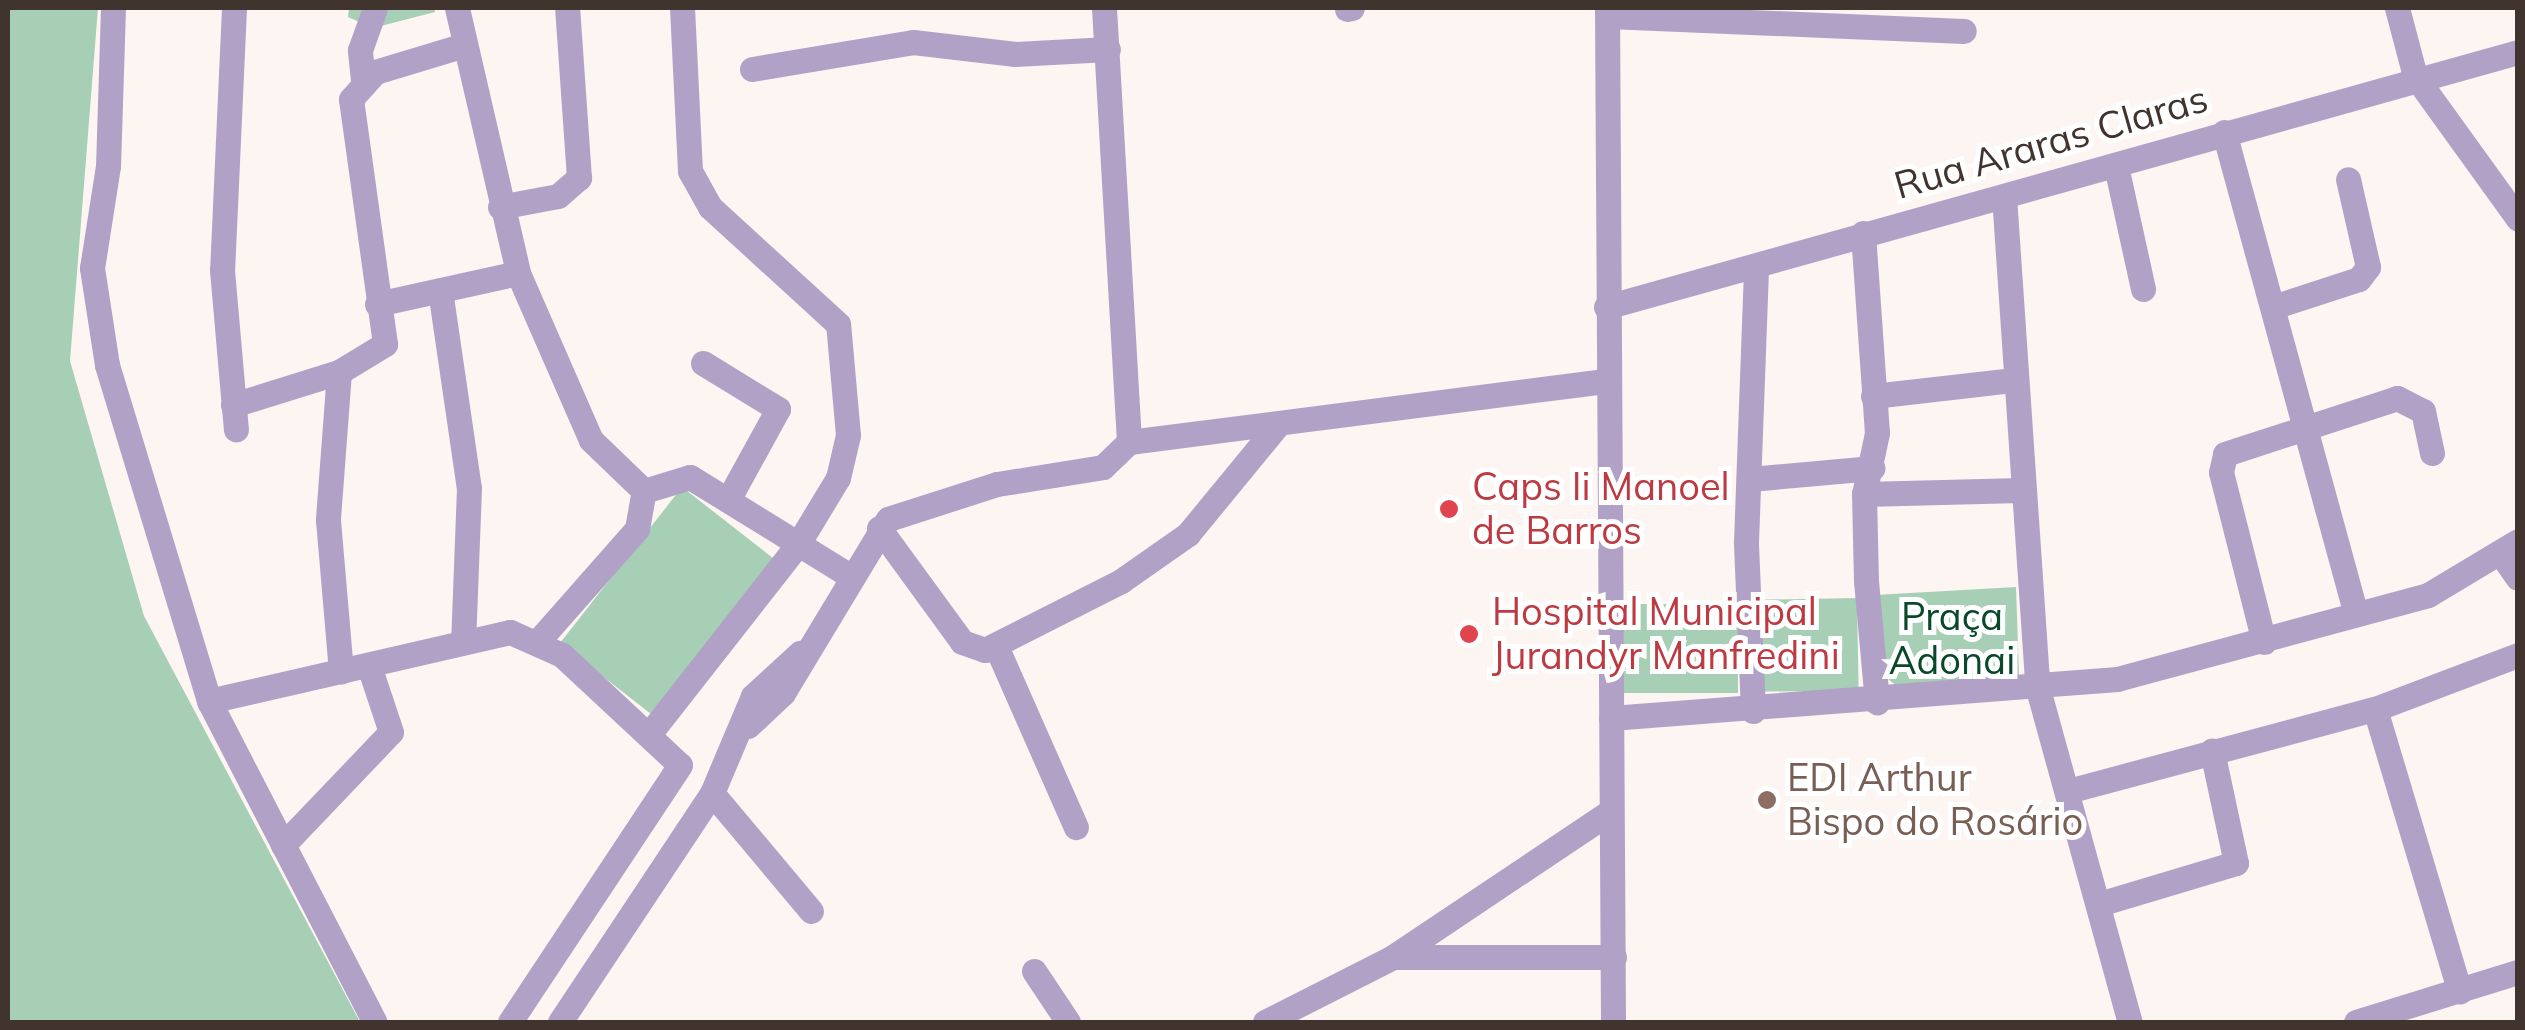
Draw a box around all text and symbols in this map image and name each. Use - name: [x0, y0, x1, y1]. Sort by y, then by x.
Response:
- street label: Rua Araras Claras: [1889, 75, 2213, 209]
- place label: Caps Ii Manoel de Barros: [1472, 464, 1730, 554]
- marker: Caps Ii Manoel de Barros: [1436, 496, 1462, 522]
- place label: Hospital Municipal Jurandyr Manfredini: [1492, 589, 1840, 678]
- park label: Praça Adonai: [1889, 594, 2015, 684]
- marker: Hospital Municipal Jurandyr Manfredini: [1456, 621, 1482, 647]
- place label: EDI Arthur Bispo do Rosário: [1787, 755, 2083, 844]
- marker: EDI Arthur Bispo do Rosário: [1756, 789, 1778, 811]

